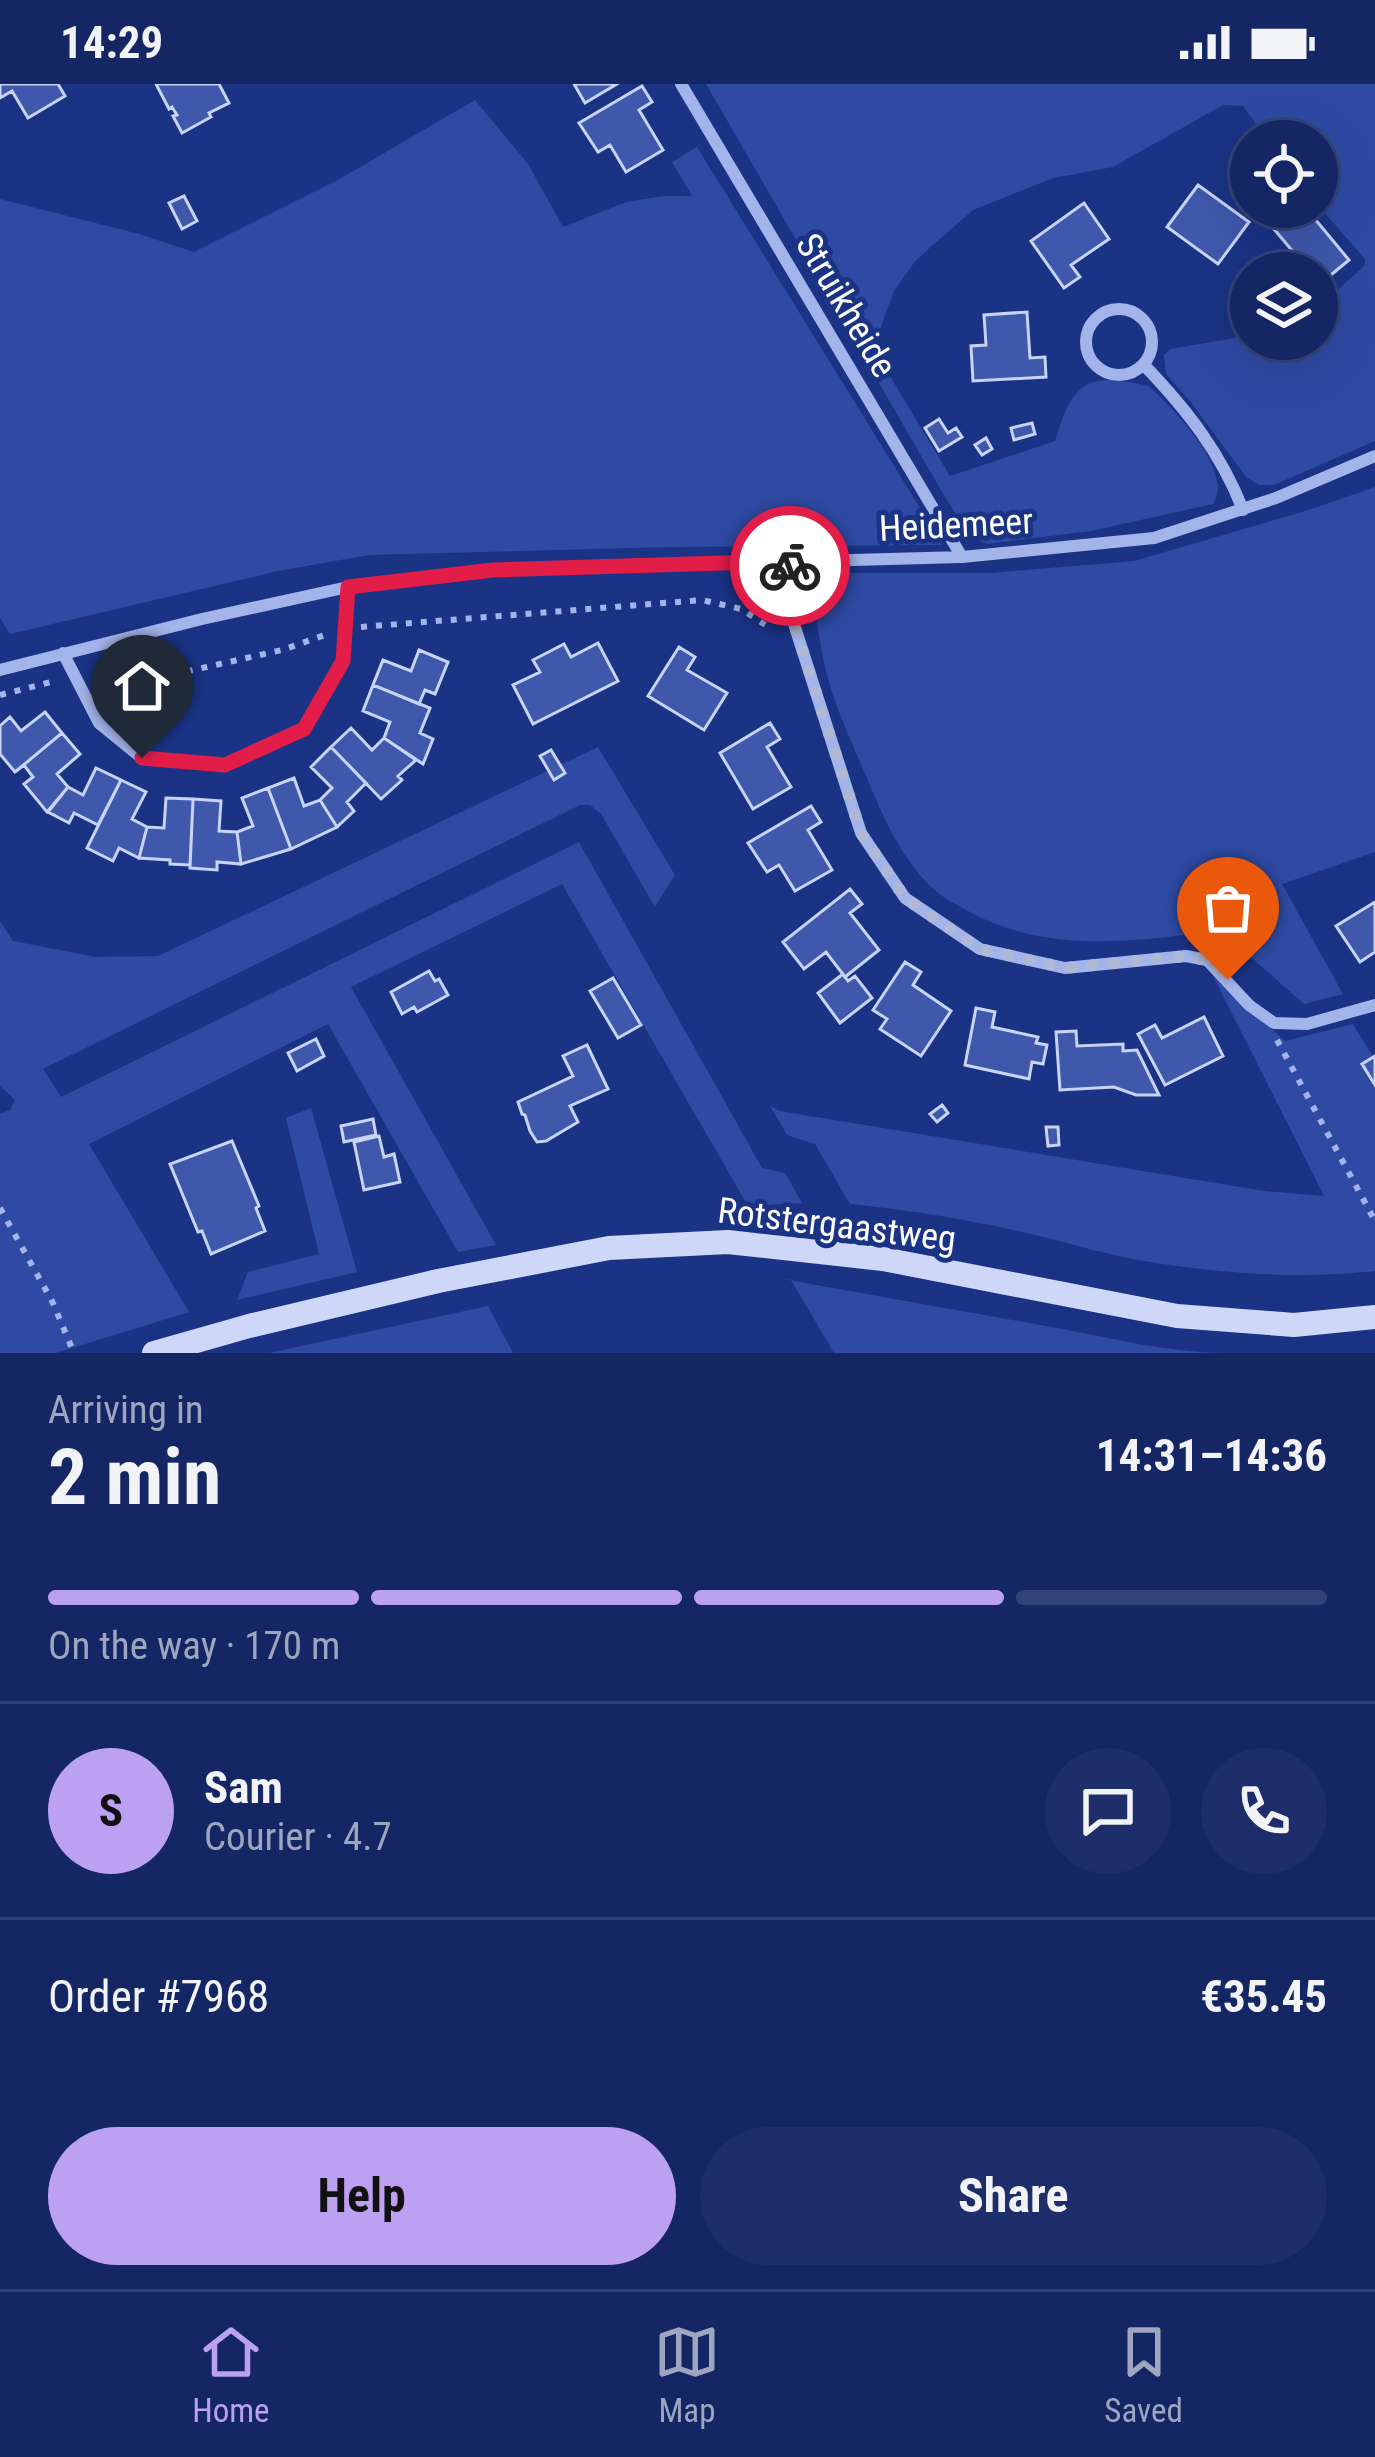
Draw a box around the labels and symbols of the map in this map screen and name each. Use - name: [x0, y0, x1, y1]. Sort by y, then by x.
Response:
- street label: Struikheide: [787, 226, 905, 385]
- street label: Heidemeer: [878, 500, 1034, 550]
- courier: [730, 506, 850, 626]
- pin: [91, 635, 193, 758]
- pin: [1177, 857, 1279, 980]
- street label: Rotstergaastweg: [715, 1190, 958, 1260]

